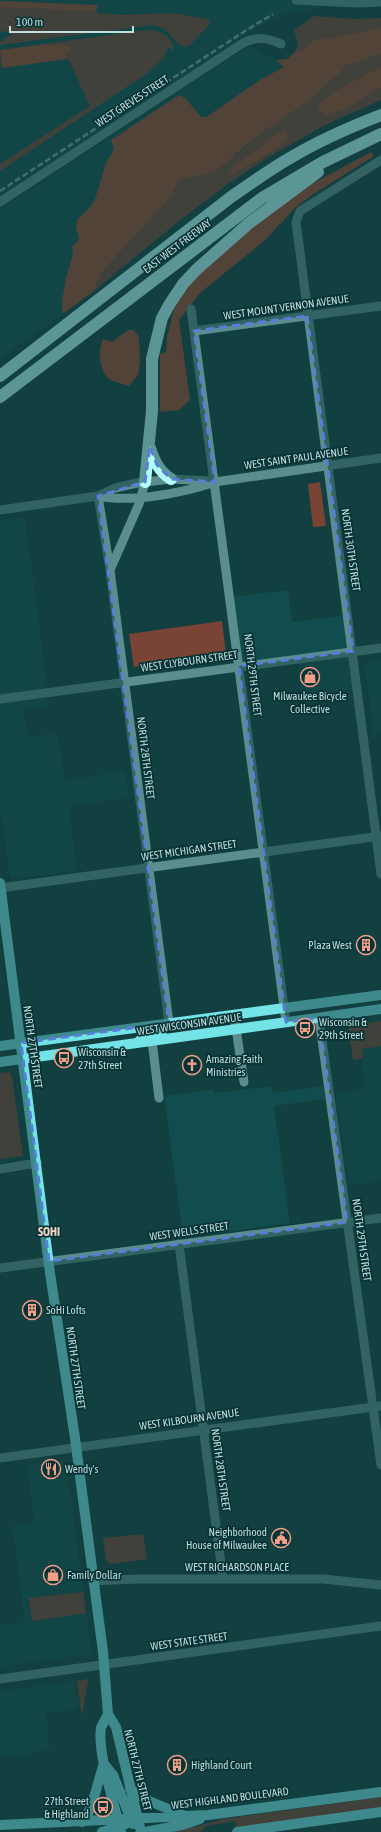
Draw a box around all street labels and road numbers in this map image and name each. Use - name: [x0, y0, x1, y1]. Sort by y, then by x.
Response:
- street label: WEST GREVES STREET: [93, 73, 171, 129]
- street label: EAST-WEST FREEWAY: [141, 216, 213, 276]
- street label: WEST MOUNT VERNON AVENUE: [223, 292, 350, 322]
- street label: WEST SAINT PAUL AVENUE: [243, 445, 349, 471]
- street label: NORTH 30TH STREET: [339, 508, 363, 592]
- street label: NORTH 29TH STREET: [242, 633, 264, 717]
- street label: WEST CLYBOURN STREET: [140, 648, 238, 674]
- street label: NORTH 28TH STREET: [135, 716, 157, 800]
- street label: WEST MICHIGAN STREET: [140, 837, 238, 863]
- street label: NORTH 27TH STREET: [21, 1005, 45, 1089]
- street label: WEST WISCONSIN AVENUE: [136, 1011, 242, 1037]
- street label: NORTH 29TH STREET: [350, 1198, 374, 1282]
- street label: WEST WELLS STREET: [149, 1219, 230, 1243]
- street label: NORTH 27TH STREET: [64, 1326, 88, 1410]
- street label: WEST KILBOURN AVENUE: [138, 1406, 240, 1432]
- street label: NORTH 28TH STREET: [209, 1428, 233, 1512]
- street label: WEST RICHARDSON PLACE: [185, 1561, 289, 1573]
- street label: WEST STATE STREET: [150, 1630, 228, 1652]
- street label: NORTH 27TH STREET: [122, 1728, 154, 1812]
- street label: WEST HIGHLAND BOULEVARD: [171, 1785, 289, 1811]

